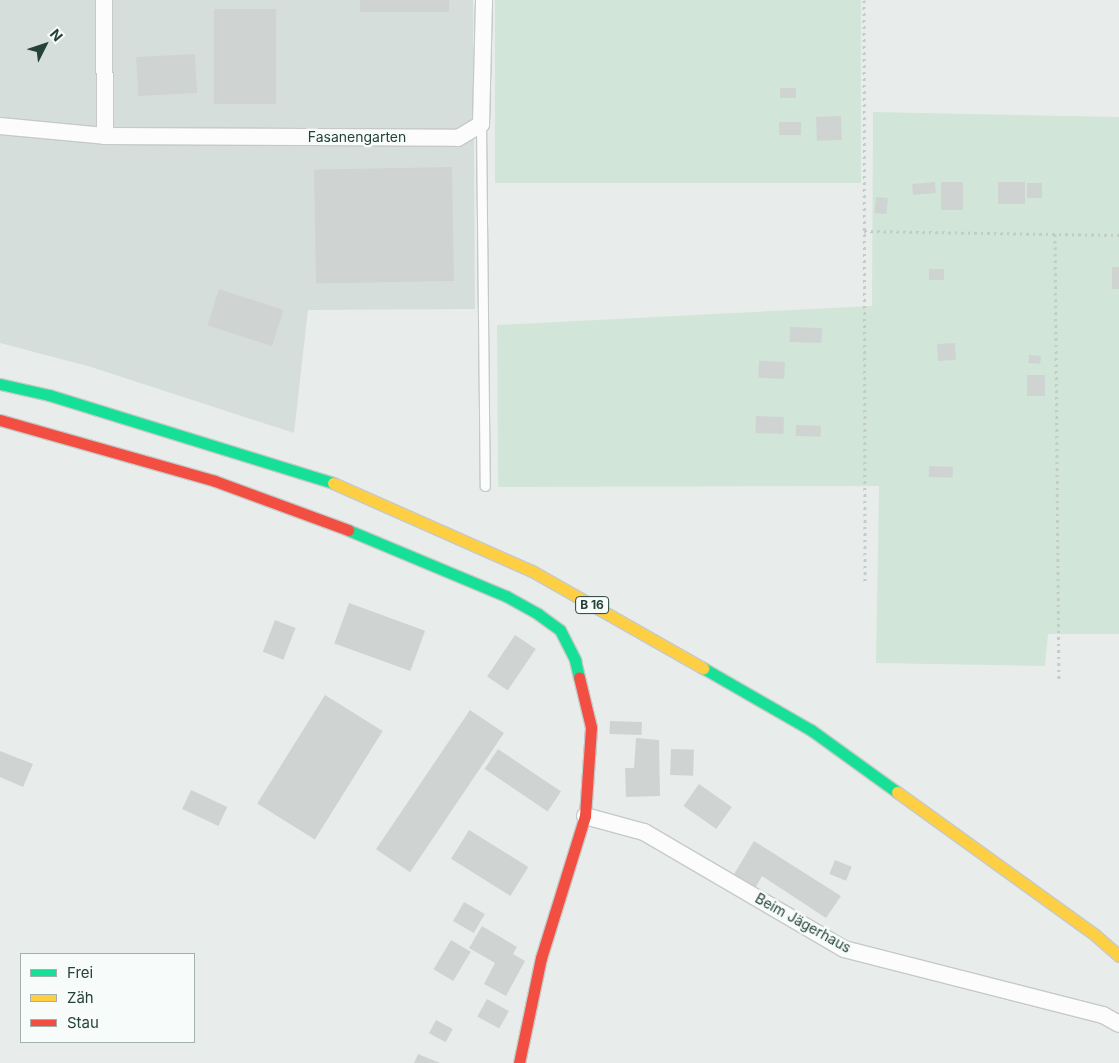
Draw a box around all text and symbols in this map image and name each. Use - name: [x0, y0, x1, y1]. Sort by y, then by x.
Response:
- north arrow: [20, 20, 70, 70]
- text: N: [47, 25, 67, 44]
- street label: Fasanengarten: [308, 129, 406, 145]
- road number: B 16: [574, 596, 610, 614]
- street label: Beim Jägerhaus: [752, 890, 854, 956]
- legend: [20, 953, 195, 1043]
- text: Frei: [67, 963, 93, 982]
- text: Zäh: [67, 988, 94, 1007]
- text: Stau: [67, 1013, 99, 1032]

